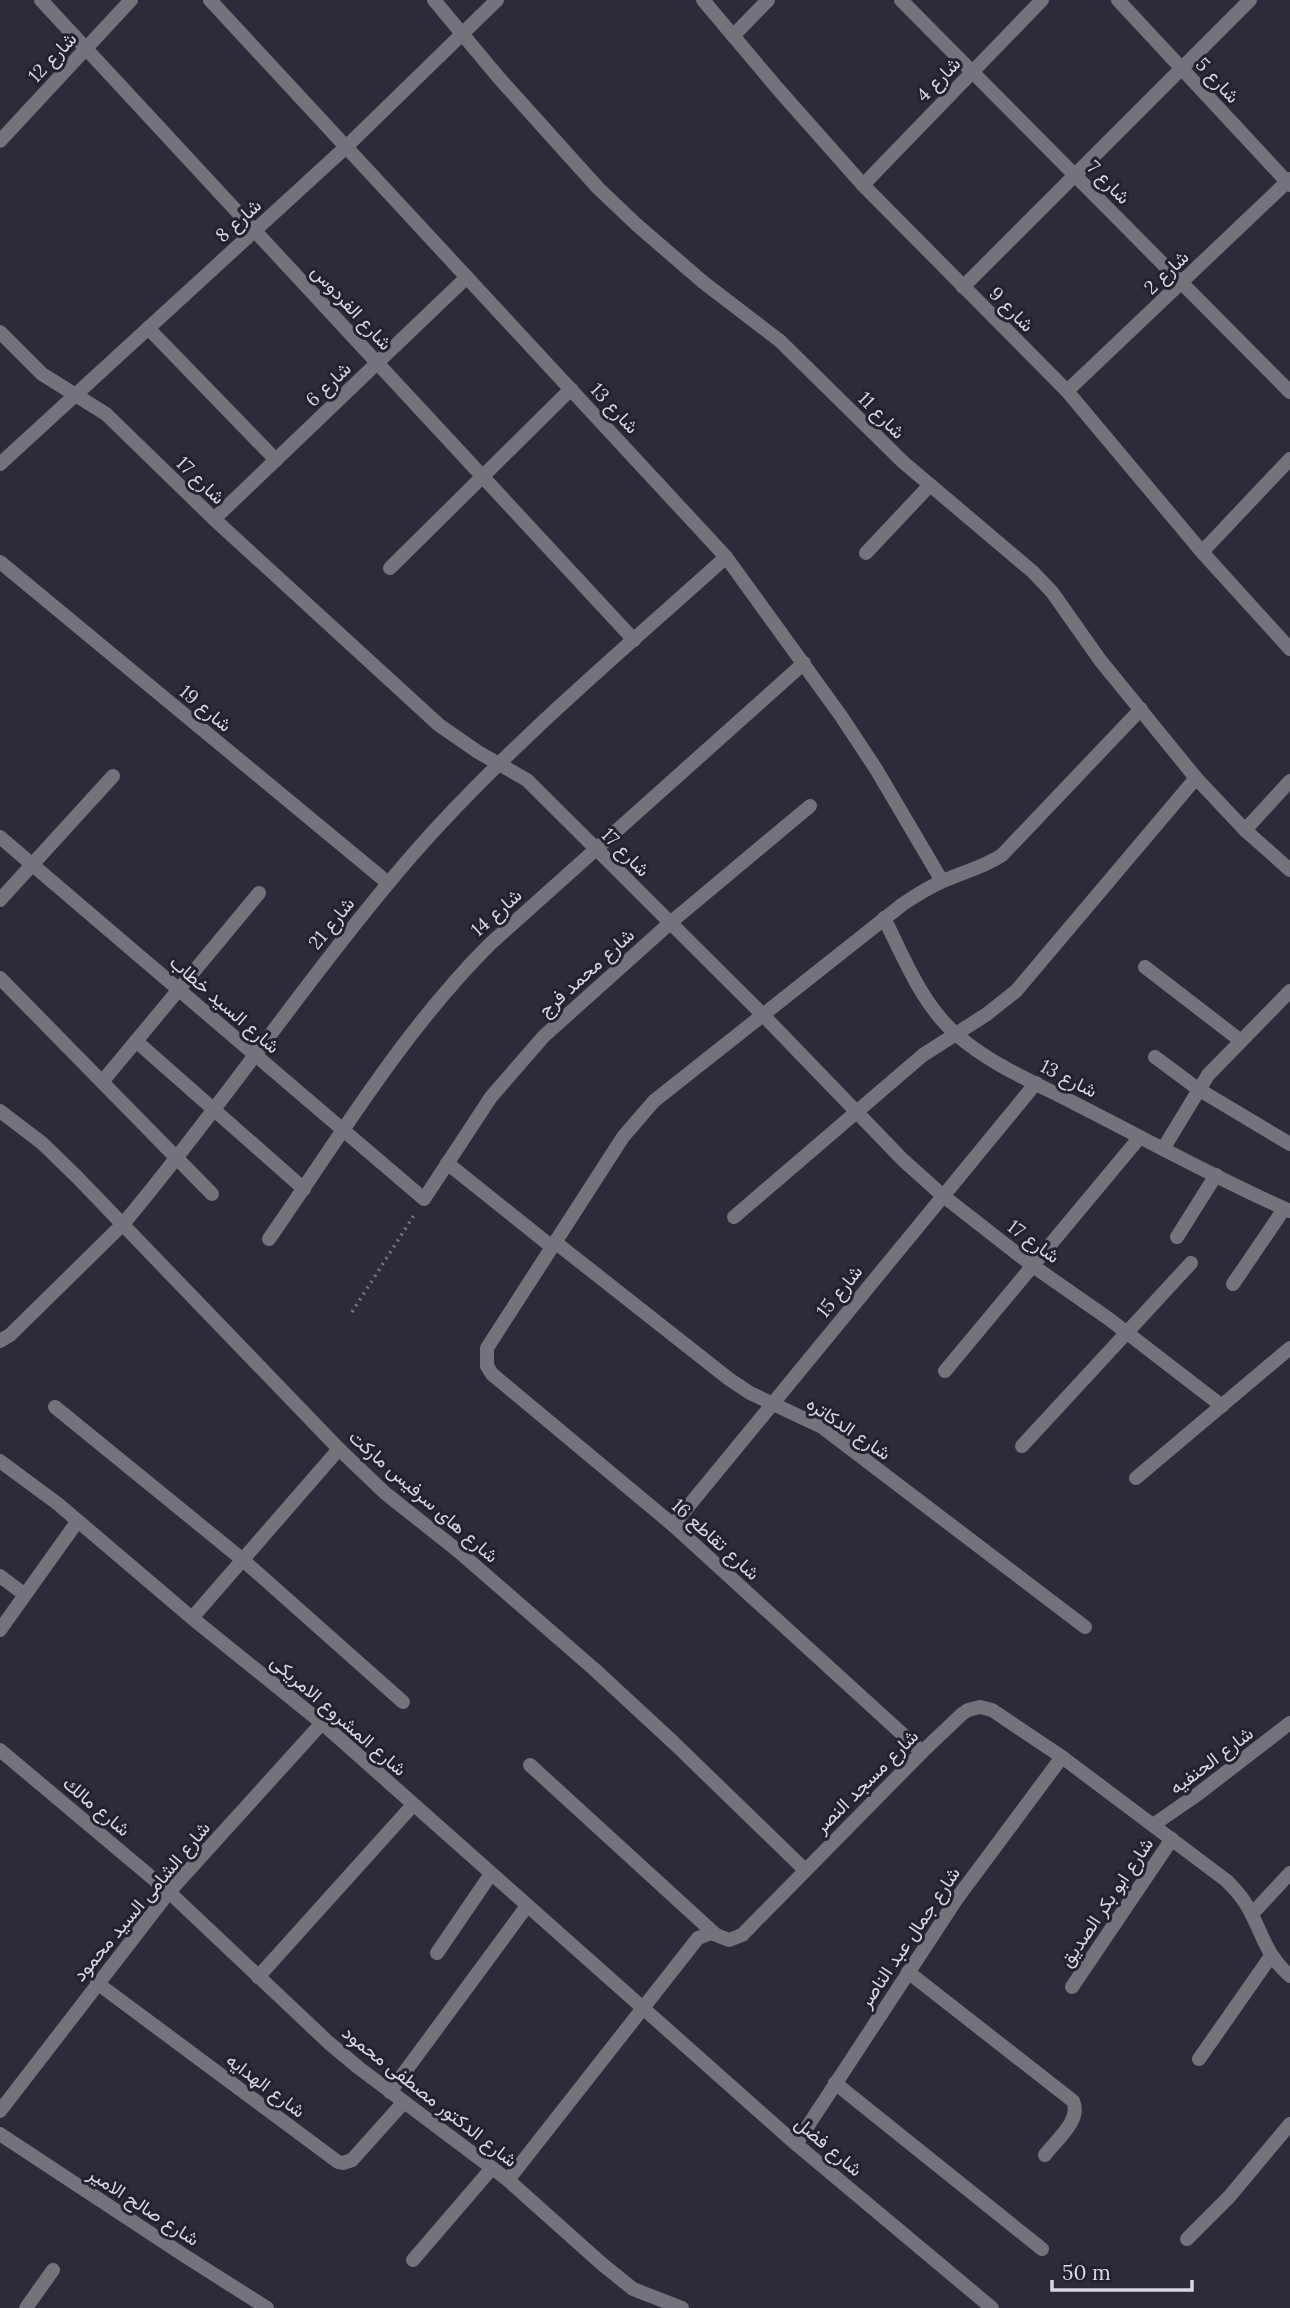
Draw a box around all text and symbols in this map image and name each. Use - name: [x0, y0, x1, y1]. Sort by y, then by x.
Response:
- street label: شارع 12: [23, 27, 82, 88]
- street label: شارع 4: [911, 51, 966, 107]
- street label: شارع 5: [1190, 52, 1245, 108]
- street label: شارع 7: [1081, 155, 1136, 210]
- street label: شارع 8: [210, 193, 267, 248]
- street label: شارع 2: [1138, 245, 1194, 300]
- street label: شارع الفردوس: [306, 259, 398, 356]
- street label: شارع 9: [984, 281, 1040, 337]
- street label: شارع 6: [300, 357, 357, 412]
- street label: شارع 13: [585, 378, 644, 439]
- street label: شارع 11: [853, 386, 911, 444]
- street label: شارع 17: [171, 451, 231, 510]
- street label: شارع 19: [174, 679, 237, 738]
- street label: شارع 17: [596, 823, 655, 882]
- street label: شارع 14: [466, 883, 527, 942]
- street label: شارع 21: [303, 892, 360, 955]
- street label: شارع محمد فرج: [533, 923, 640, 1022]
- street label: شارع السيد خطاب: [164, 950, 285, 1059]
- street label: شارع 13: [1036, 1054, 1102, 1103]
- street label: شارع 17: [1003, 1214, 1065, 1269]
- street label: شارع 15: [811, 1260, 868, 1323]
- street label: شارع الدكاتره: [802, 1391, 896, 1466]
- street label: شارع هاى سرفيس ماركت: [343, 1424, 504, 1568]
- street label: شارع تقاطع 16: [666, 1493, 765, 1586]
- street label: شارع المشروع الامريكى: [265, 1649, 412, 1782]
- street label: شارع الحنفيه: [1164, 1721, 1258, 1800]
- street label: شارع مسجد النصر: [808, 1724, 924, 1839]
- street label: شارع مالك: [58, 1771, 136, 1842]
- street label: شارع الشامى السيد محمود: [67, 1816, 216, 1986]
- street label: شارع ابو بكر الصديق: [1054, 1833, 1159, 1972]
- street label: شارع جمال عبد الناصر: [852, 1862, 966, 2014]
- street label: شارع الدكتور مصطفى محمود: [337, 2020, 522, 2173]
- street label: شارع الهدايه: [221, 2047, 310, 2123]
- street label: شارع فضل: [790, 2111, 868, 2182]
- street label: شارع صالح الامير: [82, 2161, 204, 2253]
- scale bar: [1052, 2248, 1192, 2292]
- text: 50 m: [1062, 2259, 1111, 2286]

